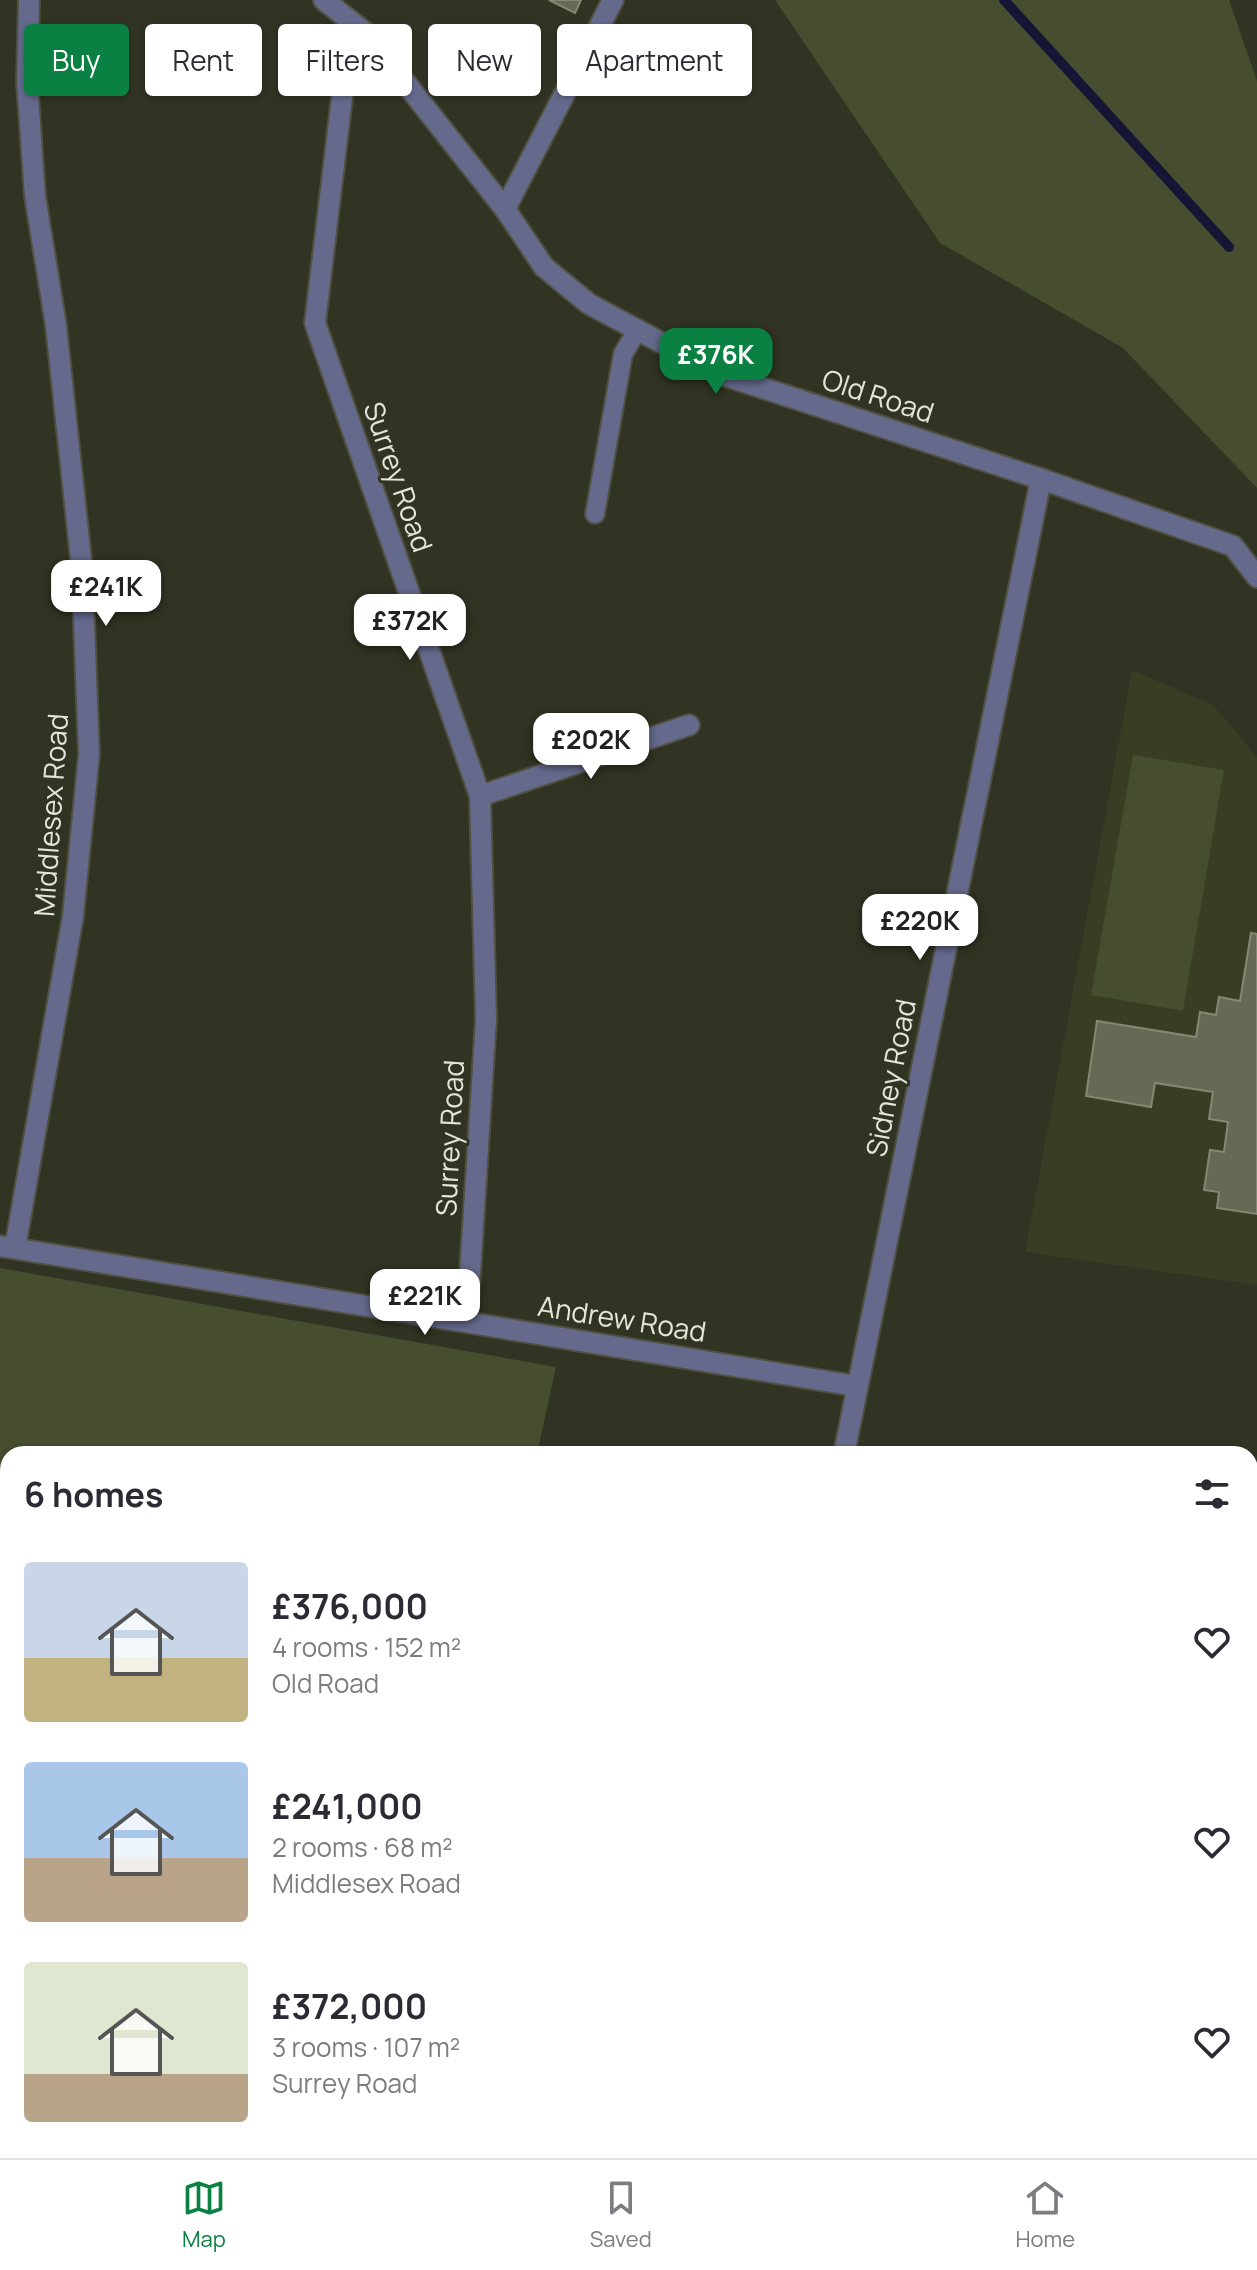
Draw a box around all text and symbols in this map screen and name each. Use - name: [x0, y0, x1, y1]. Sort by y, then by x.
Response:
- chip: Buy: [24, 24, 129, 96]
- chip: Rent: [145, 24, 262, 96]
- chip: Filters: [278, 24, 412, 96]
- chip: New: [428, 24, 541, 96]
- chip: Apartment: [557, 24, 752, 96]
- pin: £376K: [660, 328, 772, 396]
- text: £376K: [678, 336, 754, 372]
- street label: Old Road: [818, 359, 939, 431]
- street label: Surrey Road: [355, 396, 442, 557]
- pin: £241K: [50, 560, 162, 628]
- text: £241K: [69, 568, 143, 604]
- pin: £372K: [354, 594, 466, 662]
- text: £372K: [372, 602, 448, 638]
- street label: Middlesex Road: [24, 712, 76, 918]
- pin: £202K: [535, 713, 647, 781]
- text: £202K: [551, 721, 631, 757]
- pin: £220K: [864, 894, 976, 962]
- text: £220K: [880, 902, 960, 938]
- street label: Sidney Road: [856, 996, 924, 1160]
- street label: Surrey Road: [426, 1059, 472, 1217]
- pin: £221K: [369, 1269, 481, 1337]
- text: £221K: [388, 1277, 462, 1313]
- street label: Andrew Road: [535, 1286, 709, 1350]
- text: 6 homes: [24, 1471, 163, 1517]
- icon: filters: [1190, 1472, 1234, 1516]
- text: £376,000: [272, 1583, 428, 1629]
- icon: home: [88, 1594, 184, 1690]
- icon: heart: [1190, 1620, 1234, 1664]
- text: 4 rooms · 152 m²: [272, 1629, 461, 1665]
- text: Old Road: [272, 1665, 379, 1701]
- text: £241,000: [272, 1783, 423, 1829]
- icon: home: [88, 1794, 184, 1890]
- icon: heart: [1190, 1820, 1234, 1864]
- text: 2 rooms · 68 m²: [272, 1829, 453, 1865]
- text: Middlesex Road: [272, 1865, 461, 1901]
- text: £372,000: [272, 1983, 427, 2029]
- icon: home: [88, 1994, 184, 2090]
- icon: heart: [1190, 2020, 1234, 2064]
- text: 3 rooms · 107 m²: [272, 2029, 460, 2065]
- text: Surrey Road: [272, 2065, 417, 2101]
- tab: Map: [182, 2176, 226, 2254]
- tab: Saved: [590, 2176, 652, 2254]
- tab: Home: [1016, 2176, 1075, 2254]

